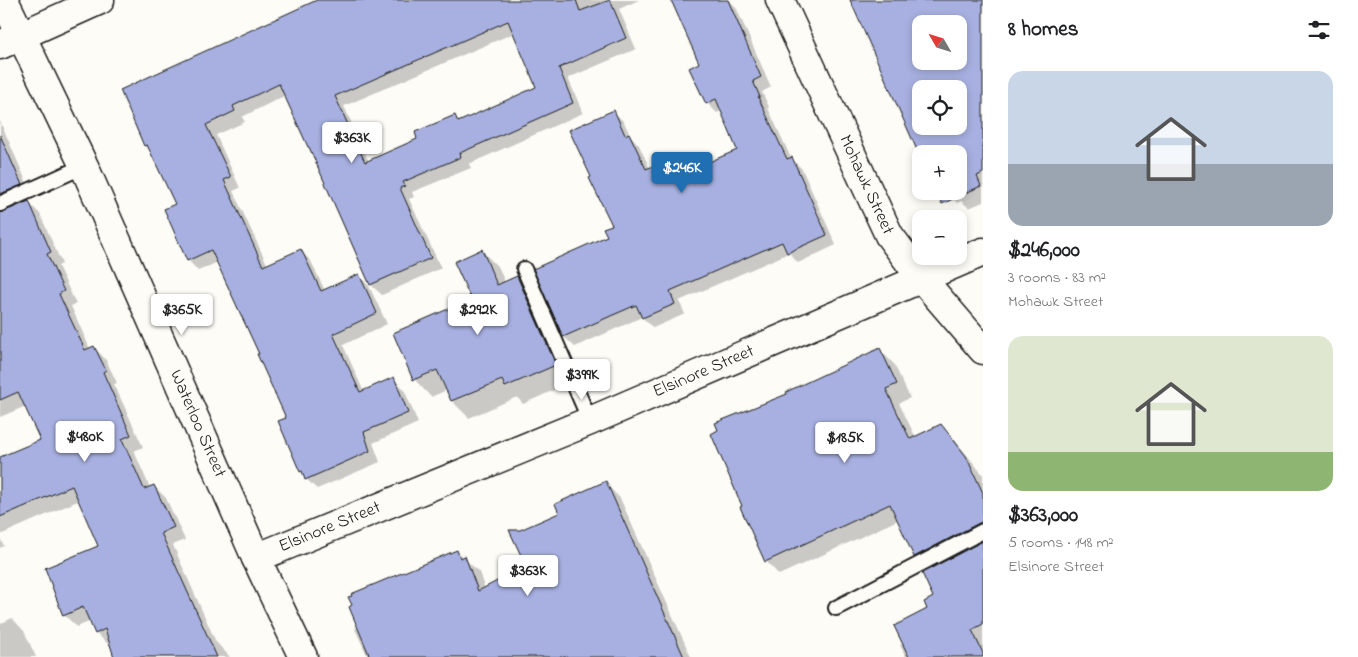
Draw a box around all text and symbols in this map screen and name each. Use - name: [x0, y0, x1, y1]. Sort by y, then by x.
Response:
- north arrow: [912, 15, 968, 70]
- map controls: [912, 15, 967, 265]
- text: 8 homes: [1008, 15, 1078, 45]
- icon: filters: [1305, 16, 1333, 44]
- button: locate: [912, 80, 967, 135]
- icon: home: [1126, 104, 1216, 194]
- pin: $363K: [317, 121, 387, 164]
- text: $363K: [333, 126, 371, 150]
- street label: Mohawk Street: [831, 131, 900, 239]
- button: +: [912, 145, 967, 200]
- pin: $246K: [647, 152, 717, 194]
- text: $246K: [662, 156, 702, 180]
- button: −: [912, 210, 967, 265]
- text: $246,000: [1008, 236, 1080, 266]
- text: 3 rooms · 83 m²: [1008, 266, 1106, 290]
- text: Mohawk Street: [1008, 290, 1103, 314]
- pin: $365K: [147, 294, 217, 336]
- pin: $292K: [443, 294, 513, 336]
- text: $365K: [162, 298, 202, 322]
- text: $292K: [459, 298, 497, 322]
- street label: Elsinore Street: [649, 339, 759, 405]
- pin: $399K: [547, 358, 617, 401]
- text: $399K: [565, 363, 599, 387]
- street label: Waterloo Street: [162, 366, 232, 482]
- icon: home: [1126, 369, 1216, 459]
- pin: $480K: [50, 420, 120, 463]
- pin: $185K: [810, 422, 880, 464]
- text: $480K: [67, 425, 103, 449]
- text: $185K: [826, 426, 864, 450]
- street label: Elsinore Street: [275, 495, 385, 560]
- text: $363,000: [1008, 501, 1078, 531]
- text: 5 rooms · 148 m²: [1008, 531, 1114, 555]
- pin: $363K: [493, 554, 563, 597]
- text: Elsinore Street: [1008, 555, 1104, 579]
- text: $363K: [509, 559, 547, 583]

